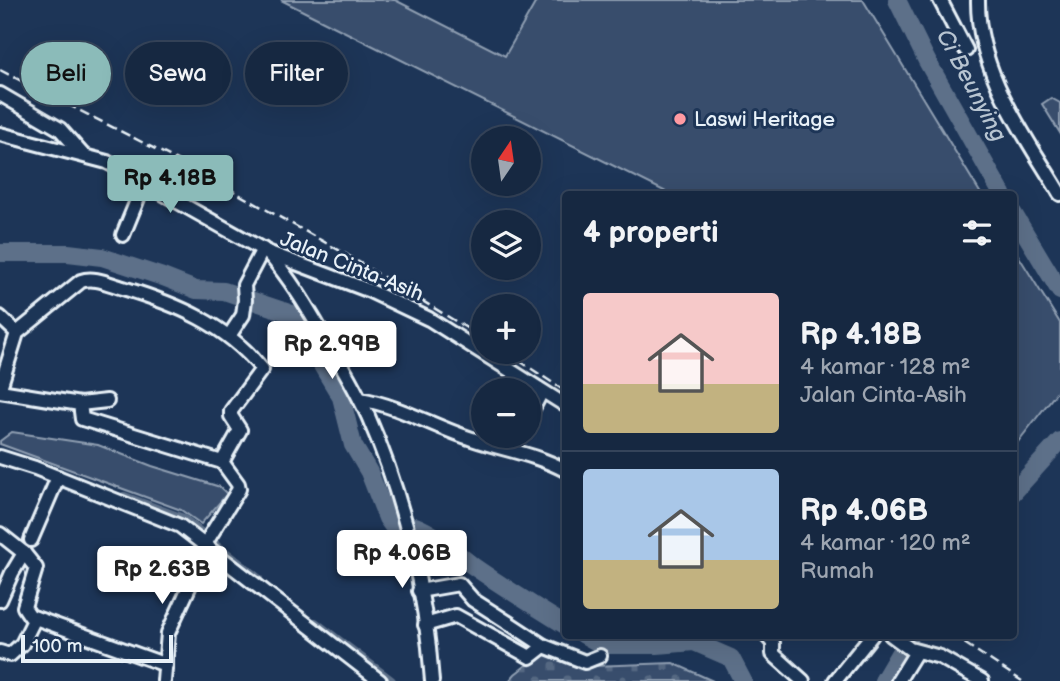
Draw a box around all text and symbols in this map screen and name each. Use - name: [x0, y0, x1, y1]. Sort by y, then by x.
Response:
- water label: Ci Beunying: [930, 24, 1012, 147]
- chip: Beli: [21, 42, 111, 105]
- chip: Sewa: [125, 42, 231, 105]
- chip: Filter: [245, 42, 348, 105]
- place label: Laswi Heritage: [694, 107, 835, 132]
- marker: Laswi Heritage: [672, 111, 688, 127]
- north arrow: [471, 126, 541, 196]
- map controls: [471, 126, 541, 448]
- pin: Rp 4.18B: [98, 156, 242, 215]
- text: Rp 4.18B: [123, 164, 217, 192]
- button: layers: [471, 210, 541, 280]
- icon: filters: [958, 214, 996, 252]
- text: 4 properti: [583, 215, 719, 251]
- street label: Jalan Cinta-Asih: [277, 226, 427, 307]
- button: +: [471, 294, 541, 364]
- text: Rp 4.18B: [800, 317, 922, 353]
- icon: home: [639, 321, 723, 405]
- pin: Rp 2.99B: [260, 322, 404, 381]
- text: Rp 2.99B: [283, 330, 381, 358]
- text: 4 kamar · 128 m²: [800, 353, 971, 381]
- button: −: [471, 378, 541, 448]
- text: Jalan Cinta-Asih: [800, 381, 967, 409]
- text: Rp 4.06B: [800, 493, 928, 529]
- icon: home: [639, 497, 723, 581]
- text: 4 kamar · 120 m²: [800, 529, 971, 557]
- pin: Rp 4.06B: [330, 530, 474, 590]
- text: Rp 4.06B: [353, 539, 451, 567]
- pin: Rp 2.63B: [90, 546, 234, 606]
- text: Rp 2.63B: [113, 555, 211, 583]
- text: Rumah: [800, 557, 874, 585]
- scale bar: [21, 632, 173, 664]
- text: 100 m: [32, 635, 83, 658]

